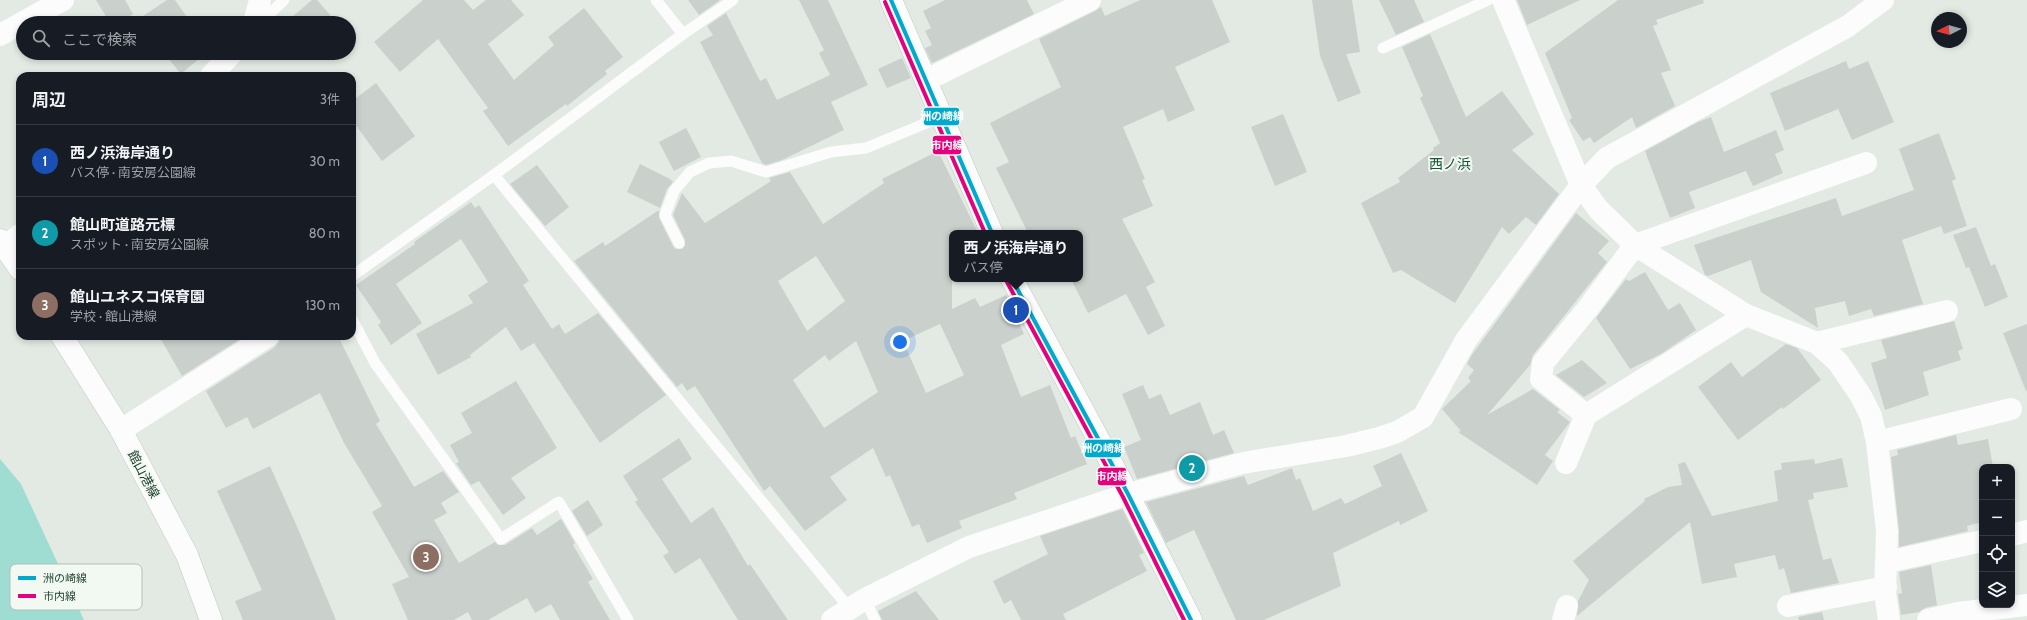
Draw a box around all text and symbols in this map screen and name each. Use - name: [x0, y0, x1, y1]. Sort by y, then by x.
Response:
- north arrow: [1931, 12, 1967, 48]
- search box: [16, 16, 356, 60]
- icon: search: [30, 27, 52, 49]
- text: ここで検索: [62, 31, 137, 49]
- text: 周辺: [32, 90, 66, 110]
- text: 3件: [320, 91, 340, 107]
- line badge: 洲の崎線: [923, 107, 960, 126]
- text: 洲の崎線: [920, 109, 964, 123]
- line badge: 市内線: [932, 135, 962, 155]
- text: 市内線: [931, 138, 964, 152]
- text: 西ノ浜海岸通り: [70, 144, 175, 162]
- text: 1: [43, 153, 47, 169]
- text: 30 m: [310, 153, 340, 169]
- district label: 西ノ浜: [1429, 155, 1471, 173]
- text: バス停 · 南安房公園線: [70, 164, 196, 180]
- text: 館山町道路元標: [70, 216, 175, 234]
- text: 2: [42, 225, 48, 241]
- text: 80 m: [309, 225, 340, 241]
- popup: [949, 230, 1083, 282]
- text: スポット · 南安房公園線: [70, 236, 209, 252]
- text: 西ノ浜海岸通り: [963, 239, 1069, 257]
- text: バス停: [963, 259, 1003, 275]
- text: 館山ユネスコ保育園: [70, 288, 205, 306]
- pin: 1: [1003, 295, 1029, 325]
- text: 3: [41, 297, 49, 313]
- text: 130 m: [305, 297, 340, 313]
- text: 学校 · 館山港線: [70, 308, 157, 324]
- your location: [890, 332, 910, 352]
- line badge: 洲の崎線: [1084, 439, 1122, 458]
- text: 洲の崎線: [1081, 441, 1125, 455]
- street label: 館山港線: [125, 447, 163, 501]
- pin: 2: [1179, 453, 1205, 483]
- map controls: [1979, 464, 2015, 608]
- button: +: [1979, 464, 2015, 500]
- line badge: 市内線: [1097, 467, 1127, 486]
- text: 市内線: [1096, 469, 1129, 483]
- button: −: [1979, 500, 2015, 536]
- button: locate: [1979, 536, 2015, 572]
- pin: 3: [413, 542, 439, 572]
- legend: [10, 564, 142, 610]
- text: 洲の崎線: [43, 571, 87, 585]
- button: layers: [1979, 572, 2015, 608]
- text: 市内線: [43, 589, 76, 603]

